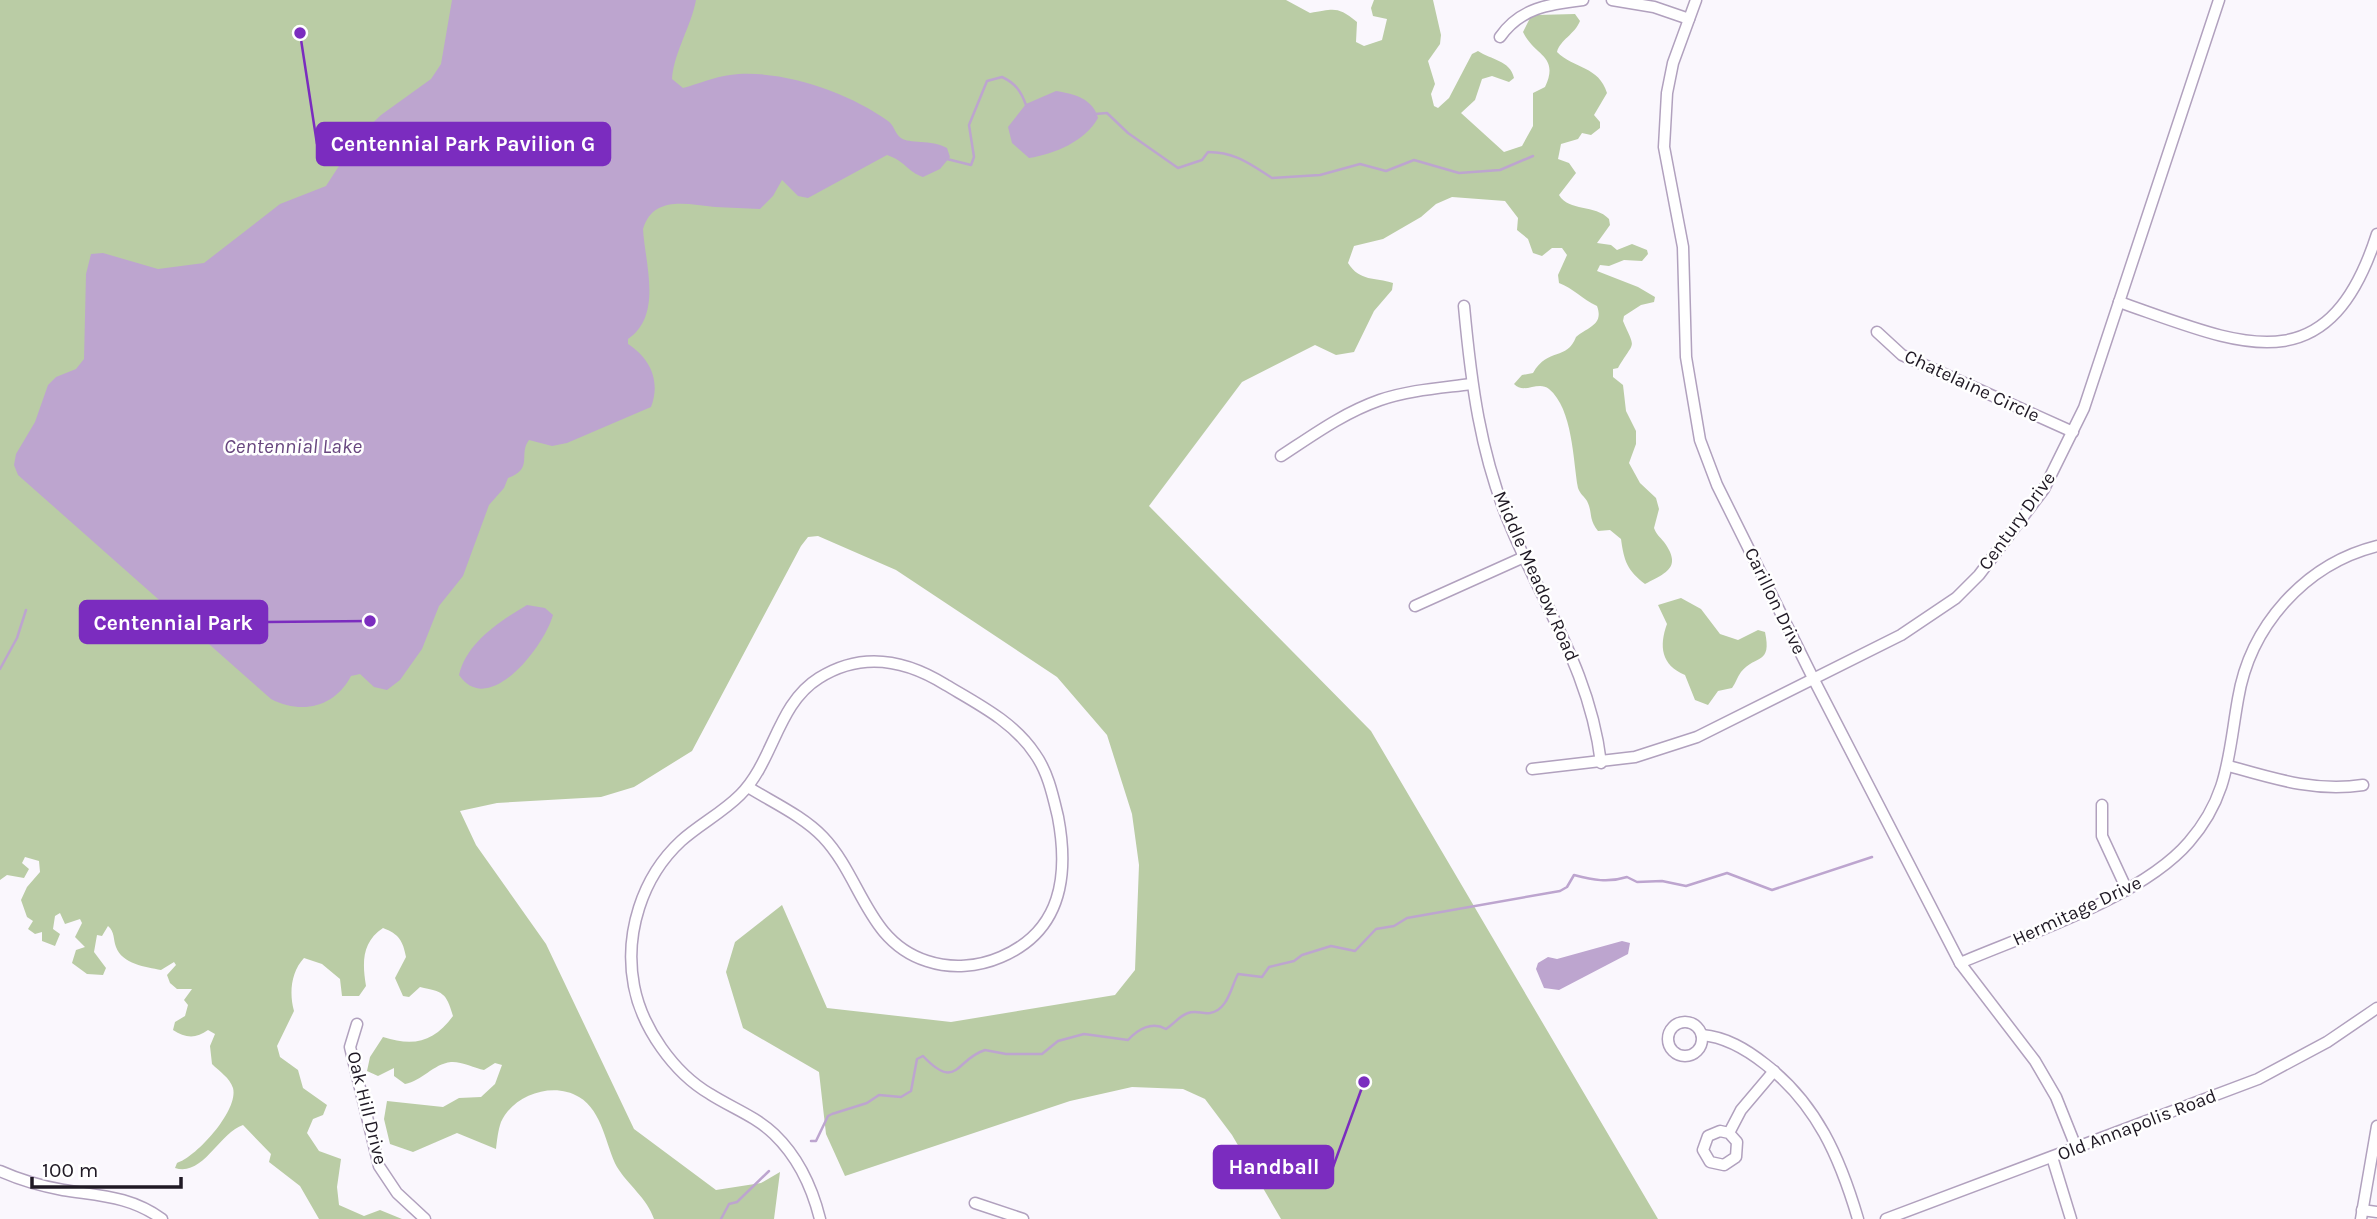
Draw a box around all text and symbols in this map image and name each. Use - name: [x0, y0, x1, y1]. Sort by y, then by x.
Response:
- callout: Centennial Park Pavilion G: [317, 123, 610, 165]
- text: Centennial Park Pavilion G: [331, 132, 595, 156]
- street label: Chatelaine Circle: [1901, 345, 2043, 427]
- water label: Centennial Lake: [224, 434, 362, 458]
- street label: Century Drive: [1974, 468, 2060, 574]
- street label: Middle Meadow Road: [1489, 488, 1583, 664]
- street label: Carillon Drive: [1740, 544, 1810, 658]
- callout: Centennial Park: [80, 601, 267, 643]
- text: Centennial Park: [93, 611, 253, 635]
- street label: Hermitage Drive: [2009, 872, 2145, 950]
- street label: Oak Hill Drive: [342, 1049, 392, 1167]
- street label: Old Annapolis Road: [2054, 1085, 2220, 1165]
- scale bar: [32, 1146, 180, 1190]
- callout: Handball: [1214, 1146, 1333, 1188]
- text: Handball: [1228, 1155, 1320, 1179]
- text: 100 m: [42, 1158, 99, 1182]

